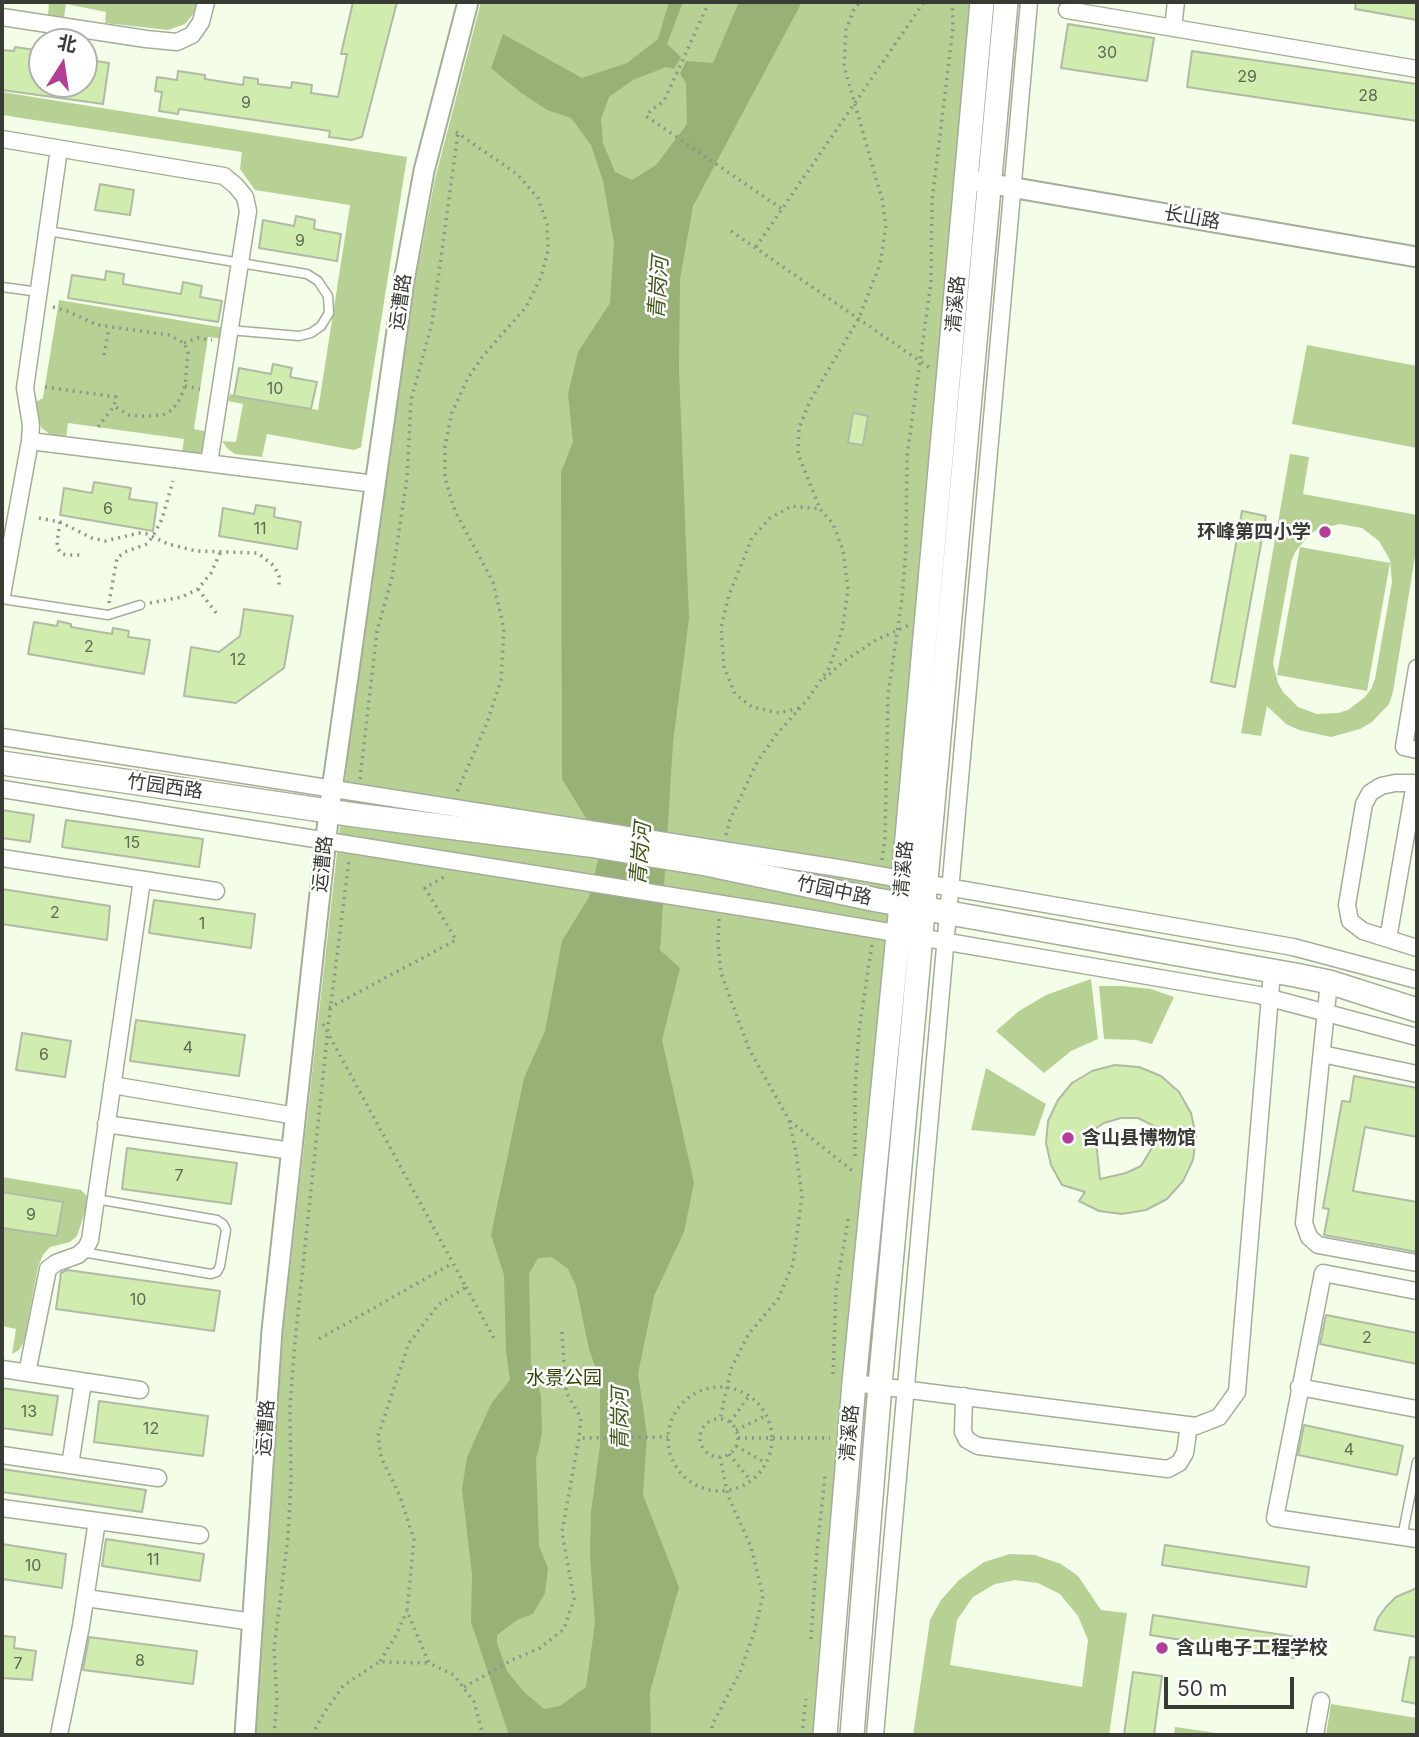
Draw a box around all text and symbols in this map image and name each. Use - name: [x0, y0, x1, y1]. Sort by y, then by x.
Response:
- north arrow: [28, 28, 98, 98]
- text: 北: [55, 31, 79, 57]
- house number: 30: [1097, 43, 1117, 63]
- house number: 29: [1237, 67, 1257, 87]
- house number: 28: [1358, 86, 1378, 106]
- house number: 9: [241, 93, 251, 113]
- street label: 长山路: [1162, 202, 1222, 234]
- house number: 9: [295, 231, 305, 251]
- water label: 青岗河: [644, 256, 674, 320]
- street label: 运漕路: [386, 272, 416, 332]
- street label: 清溪路: [942, 275, 970, 333]
- house number: 10: [267, 379, 283, 399]
- house number: 6: [103, 499, 113, 519]
- house number: 11: [253, 519, 267, 539]
- place label: 环峰第四小学: [1197, 521, 1311, 543]
- marker: 环峰第四小学: [1317, 524, 1333, 540]
- house number: 2: [84, 637, 94, 657]
- house number: 12: [230, 650, 246, 670]
- street label: 竹园西路: [126, 770, 204, 804]
- water label: 青岗河: [626, 822, 656, 886]
- house number: 15: [124, 833, 140, 853]
- street label: 运漕路: [309, 834, 337, 894]
- street label: 清溪路: [890, 840, 918, 898]
- street label: 竹园中路: [794, 872, 874, 910]
- house number: 2: [50, 903, 60, 923]
- house number: 1: [199, 914, 205, 934]
- house number: 4: [183, 1038, 193, 1058]
- house number: 6: [39, 1045, 49, 1065]
- place label: 含山县博物馆: [1082, 1127, 1196, 1149]
- marker: 含山县博物馆: [1060, 1130, 1076, 1146]
- house number: 7: [174, 1166, 184, 1186]
- house number: 9: [26, 1205, 36, 1225]
- house number: 10: [130, 1290, 146, 1310]
- house number: 2: [1362, 1328, 1372, 1348]
- park label: 水景公园: [526, 1367, 602, 1389]
- water label: 青岗河: [608, 1388, 634, 1450]
- street label: 运漕路: [253, 1399, 279, 1457]
- house number: 13: [21, 1402, 37, 1422]
- street label: 清溪路: [836, 1404, 864, 1462]
- house number: 12: [143, 1419, 159, 1439]
- house number: 4: [1344, 1440, 1354, 1460]
- house number: 11: [146, 1550, 160, 1570]
- house number: 10: [25, 1556, 41, 1576]
- place label: 含山电子工程学校: [1176, 1637, 1328, 1659]
- marker: 含山电子工程学校: [1154, 1640, 1170, 1656]
- house number: 8: [135, 1651, 145, 1671]
- house number: 7: [13, 1654, 23, 1674]
- scale bar: [1167, 1664, 1296, 1708]
- text: 50 m: [1177, 1676, 1227, 1701]

